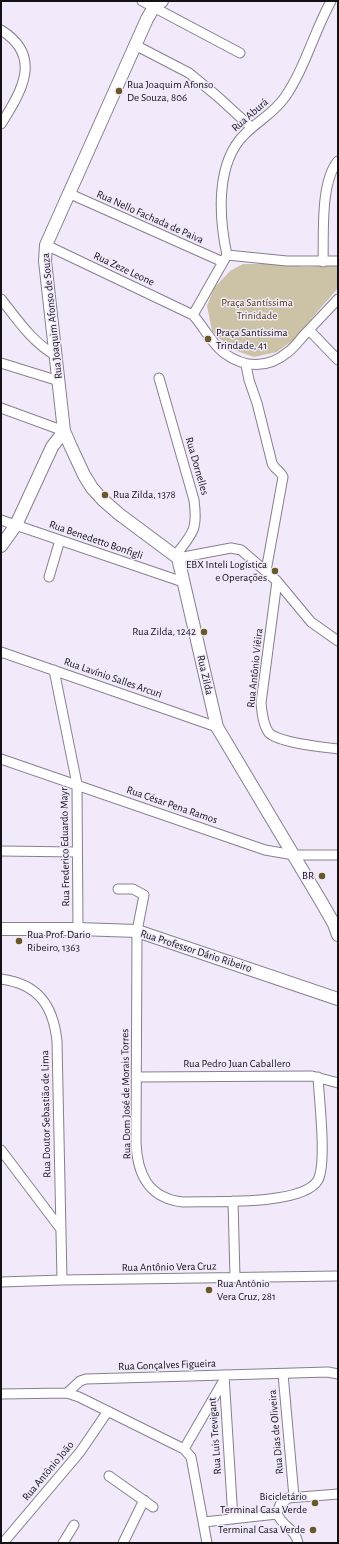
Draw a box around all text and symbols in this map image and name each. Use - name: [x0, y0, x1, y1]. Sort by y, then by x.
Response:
- place label: Rua Joaquim Afonso De Souza, 806: [127, 78, 213, 104]
- marker: Rua Joaquim Afonso De Souza, 806: [114, 86, 124, 96]
- street label: Rua Aburá: [229, 95, 271, 135]
- street label: Rua Nello Fachada de Paiva: [94, 187, 206, 247]
- street label: Rua Zeze Leone: [91, 249, 157, 289]
- street label: Rua Joaquim Afonso de Souza: [39, 252, 65, 380]
- park label: Praça Santíssima Trinidade: [221, 296, 293, 322]
- place label: Praça Santíssima Trindade, 41: [216, 326, 288, 352]
- marker: Praça Santíssima Trindade, 41: [203, 334, 213, 344]
- street label: Rua Dornelles: [182, 436, 212, 496]
- place label: Rua Zilda, 1378: [113, 488, 176, 502]
- marker: Rua Zilda, 1378: [100, 490, 110, 500]
- street label: Rua Benedetto Bonfigli: [47, 518, 145, 562]
- place label: EBX Inteli Logística e Operações: [186, 558, 267, 584]
- marker: EBX Inteli Logística e Operações: [270, 566, 280, 576]
- place label: Rua Zilda, 1242: [132, 625, 196, 639]
- marker: Rua Zilda, 1242: [199, 627, 209, 637]
- street label: Rua Antônio Viêira: [244, 628, 266, 708]
- street label: Rua Zilda: [194, 654, 216, 696]
- street label: Rua Lavínio Salles Arcuri: [62, 655, 164, 701]
- street label: Rua César Pena Ramos: [125, 783, 219, 827]
- street label: Rua Frederico Eduardo Mayr: [57, 787, 73, 907]
- place label: BR: [302, 869, 314, 883]
- marker: BR: [317, 871, 327, 881]
- street label: Rua Professor Dário Ribeiro: [139, 927, 253, 975]
- place label: Rua Prof. Dario Ribeiro, 1363: [27, 928, 91, 954]
- marker: Rua Prof. Dario Ribeiro, 1363: [14, 936, 24, 946]
- street label: Rua Dom José de Morais Torres: [118, 1029, 134, 1159]
- street label: Rua Doutor Sebastião de Lima: [38, 1050, 54, 1178]
- street label: Rua Pedro Juan Caballero: [183, 1057, 291, 1071]
- street label: Rua Antônio Vera Cruz: [121, 1260, 217, 1274]
- place label: Rua Antônio Vera Cruz, 281: [217, 1277, 276, 1303]
- marker: Rua Antônio Vera Cruz, 281: [204, 1285, 214, 1295]
- street label: Rua Gonçalves Figueira: [118, 1357, 216, 1373]
- street label: Rua Dias de Oliveira: [266, 1389, 286, 1475]
- street label: Rua Luis Trevigant: [206, 1397, 224, 1475]
- street label: Rua Antônio João: [19, 1439, 77, 1503]
- place label: Bicicletário Terminal Casa Verde: [220, 1490, 307, 1516]
- marker: Bicicletário Terminal Casa Verde: [310, 1498, 320, 1508]
- place label: Terminal Casa Verde: [218, 1523, 305, 1537]
- marker: Terminal Casa Verde: [308, 1525, 318, 1535]

